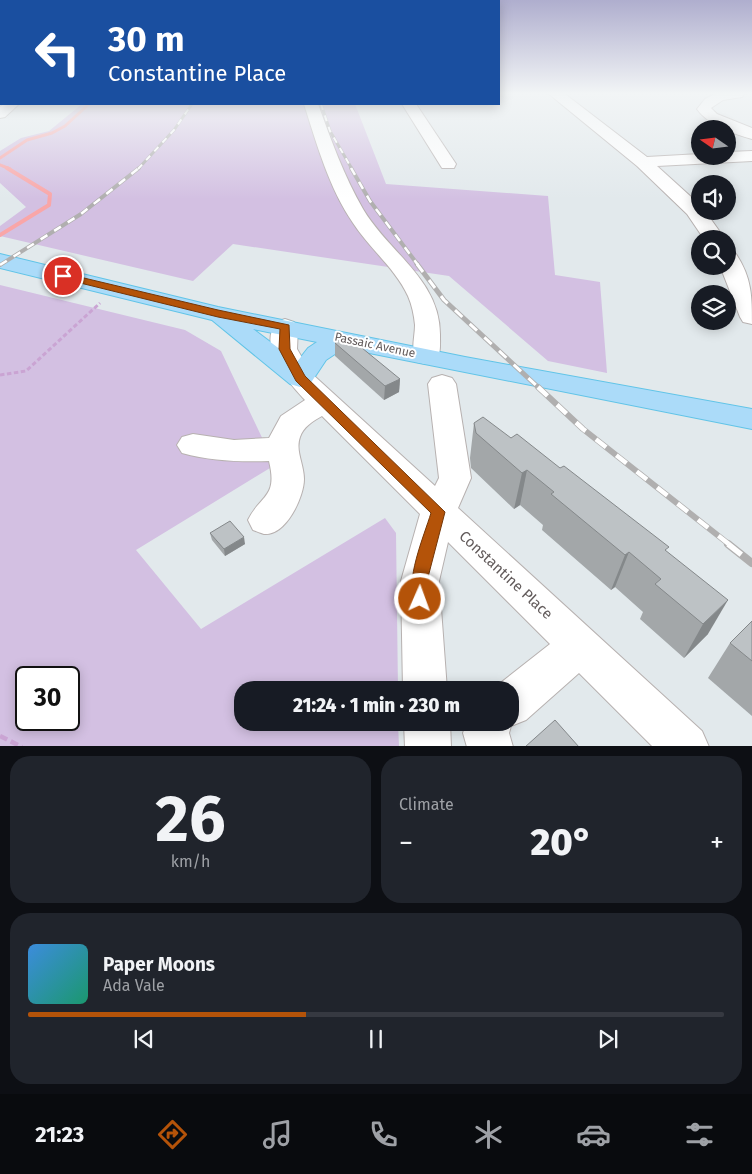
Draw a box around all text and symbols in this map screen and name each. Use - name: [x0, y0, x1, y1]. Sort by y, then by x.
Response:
- text: 30 m: [108, 18, 185, 60]
- icon: left: [25, 20, 90, 85]
- text: Constantine Place: [108, 60, 286, 87]
- north arrow: [691, 120, 736, 165]
- map controls: [691, 120, 736, 330]
- button: sound: [691, 175, 736, 220]
- button: search: [691, 230, 736, 275]
- pin: [42, 255, 84, 297]
- icon: arrive: [49, 262, 77, 290]
- button: layers: [691, 285, 736, 330]
- street label: Passaic Avenue: [333, 330, 417, 360]
- street label: Constantine Place: [455, 527, 557, 623]
- position arrow: [393, 572, 445, 624]
- speed limit sign: 30: [15, 666, 80, 731]
- text: 21:24 · 1 min · 230 m: [293, 694, 460, 717]
- text: 26: [155, 780, 226, 858]
- text: Climate: [399, 795, 454, 814]
- text: 20°: [530, 819, 593, 865]
- text: −: [399, 826, 413, 859]
- text: +: [710, 826, 724, 859]
- text: km/h: [171, 852, 210, 871]
- text: Paper Moons: [103, 953, 215, 976]
- text: Ada Vale: [103, 976, 165, 995]
- icon: previous: [130, 1025, 158, 1053]
- icon: pause: [362, 1025, 390, 1053]
- icon: next: [594, 1025, 622, 1053]
- icon: directions: [155, 1117, 190, 1152]
- icon: music: [260, 1117, 295, 1152]
- icon: phone: [366, 1117, 401, 1152]
- icon: climate: [471, 1117, 506, 1152]
- icon: car: [576, 1117, 611, 1152]
- icon: filters: [682, 1117, 717, 1152]
- text: 21:23: [35, 1121, 84, 1148]

